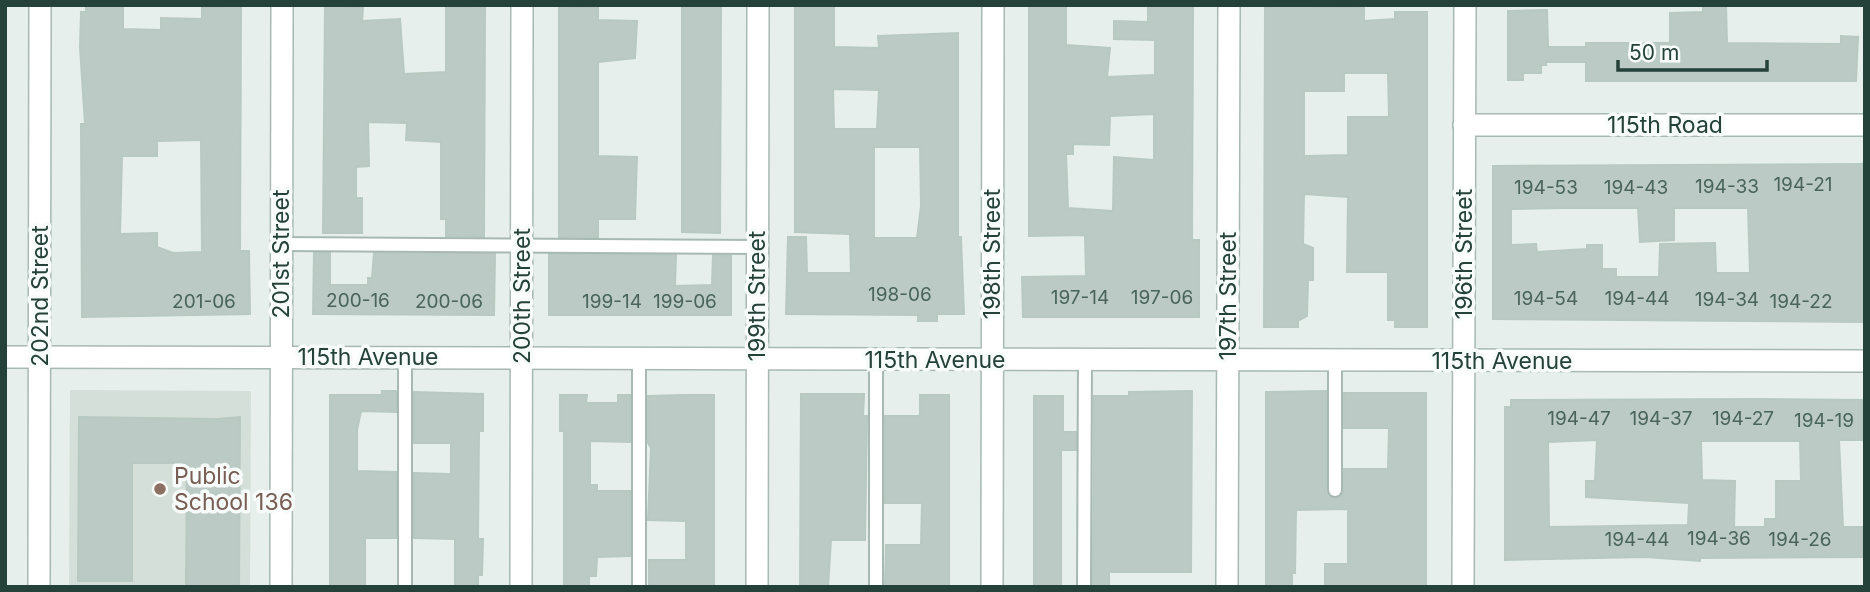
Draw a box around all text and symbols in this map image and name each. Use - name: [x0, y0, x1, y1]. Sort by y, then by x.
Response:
- scale bar: [1618, 28, 1767, 72]
- text: 50 m: [1629, 40, 1679, 65]
- street label: 115th Road: [1607, 111, 1723, 139]
- house number: 194-21: [1773, 173, 1833, 196]
- house number: 194-33: [1695, 175, 1759, 198]
- house number: 194-53: [1514, 176, 1578, 199]
- house number: 194-43: [1604, 176, 1668, 199]
- street label: 198th Street: [978, 188, 1006, 319]
- street label: 196th Street: [1450, 188, 1478, 319]
- street label: 201st Street: [267, 189, 295, 318]
- street label: 202nd Street: [26, 225, 54, 367]
- street label: 200th Street: [508, 228, 536, 364]
- street label: 199th Street: [743, 230, 771, 361]
- street label: 197th Street: [1214, 231, 1242, 360]
- house number: 198-06: [868, 283, 932, 306]
- house number: 197-14: [1051, 286, 1109, 309]
- house number: 197-06: [1131, 286, 1193, 309]
- house number: 194-54: [1514, 287, 1578, 310]
- house number: 194-44: [1604, 287, 1670, 310]
- house number: 194-34: [1695, 288, 1759, 311]
- house number: 200-16: [326, 289, 390, 312]
- house number: 201-06: [172, 290, 236, 313]
- house number: 200-06: [415, 290, 483, 313]
- house number: 199-14: [582, 290, 642, 313]
- house number: 199-06: [653, 290, 717, 313]
- house number: 194-22: [1769, 290, 1833, 313]
- street label: 115th Avenue: [297, 343, 439, 371]
- street label: 115th Avenue: [864, 346, 1006, 374]
- street label: 115th Avenue: [1431, 347, 1573, 375]
- house number: 194-47: [1547, 407, 1611, 430]
- house number: 194-37: [1630, 407, 1692, 430]
- house number: 194-27: [1712, 407, 1774, 430]
- house number: 194-19: [1794, 409, 1854, 432]
- place label: Public School 136: [174, 462, 293, 516]
- marker: Public School 136: [152, 481, 168, 497]
- house number: 194-36: [1687, 527, 1751, 550]
- house number: 194-44: [1604, 528, 1670, 551]
- house number: 194-26: [1768, 528, 1832, 551]

